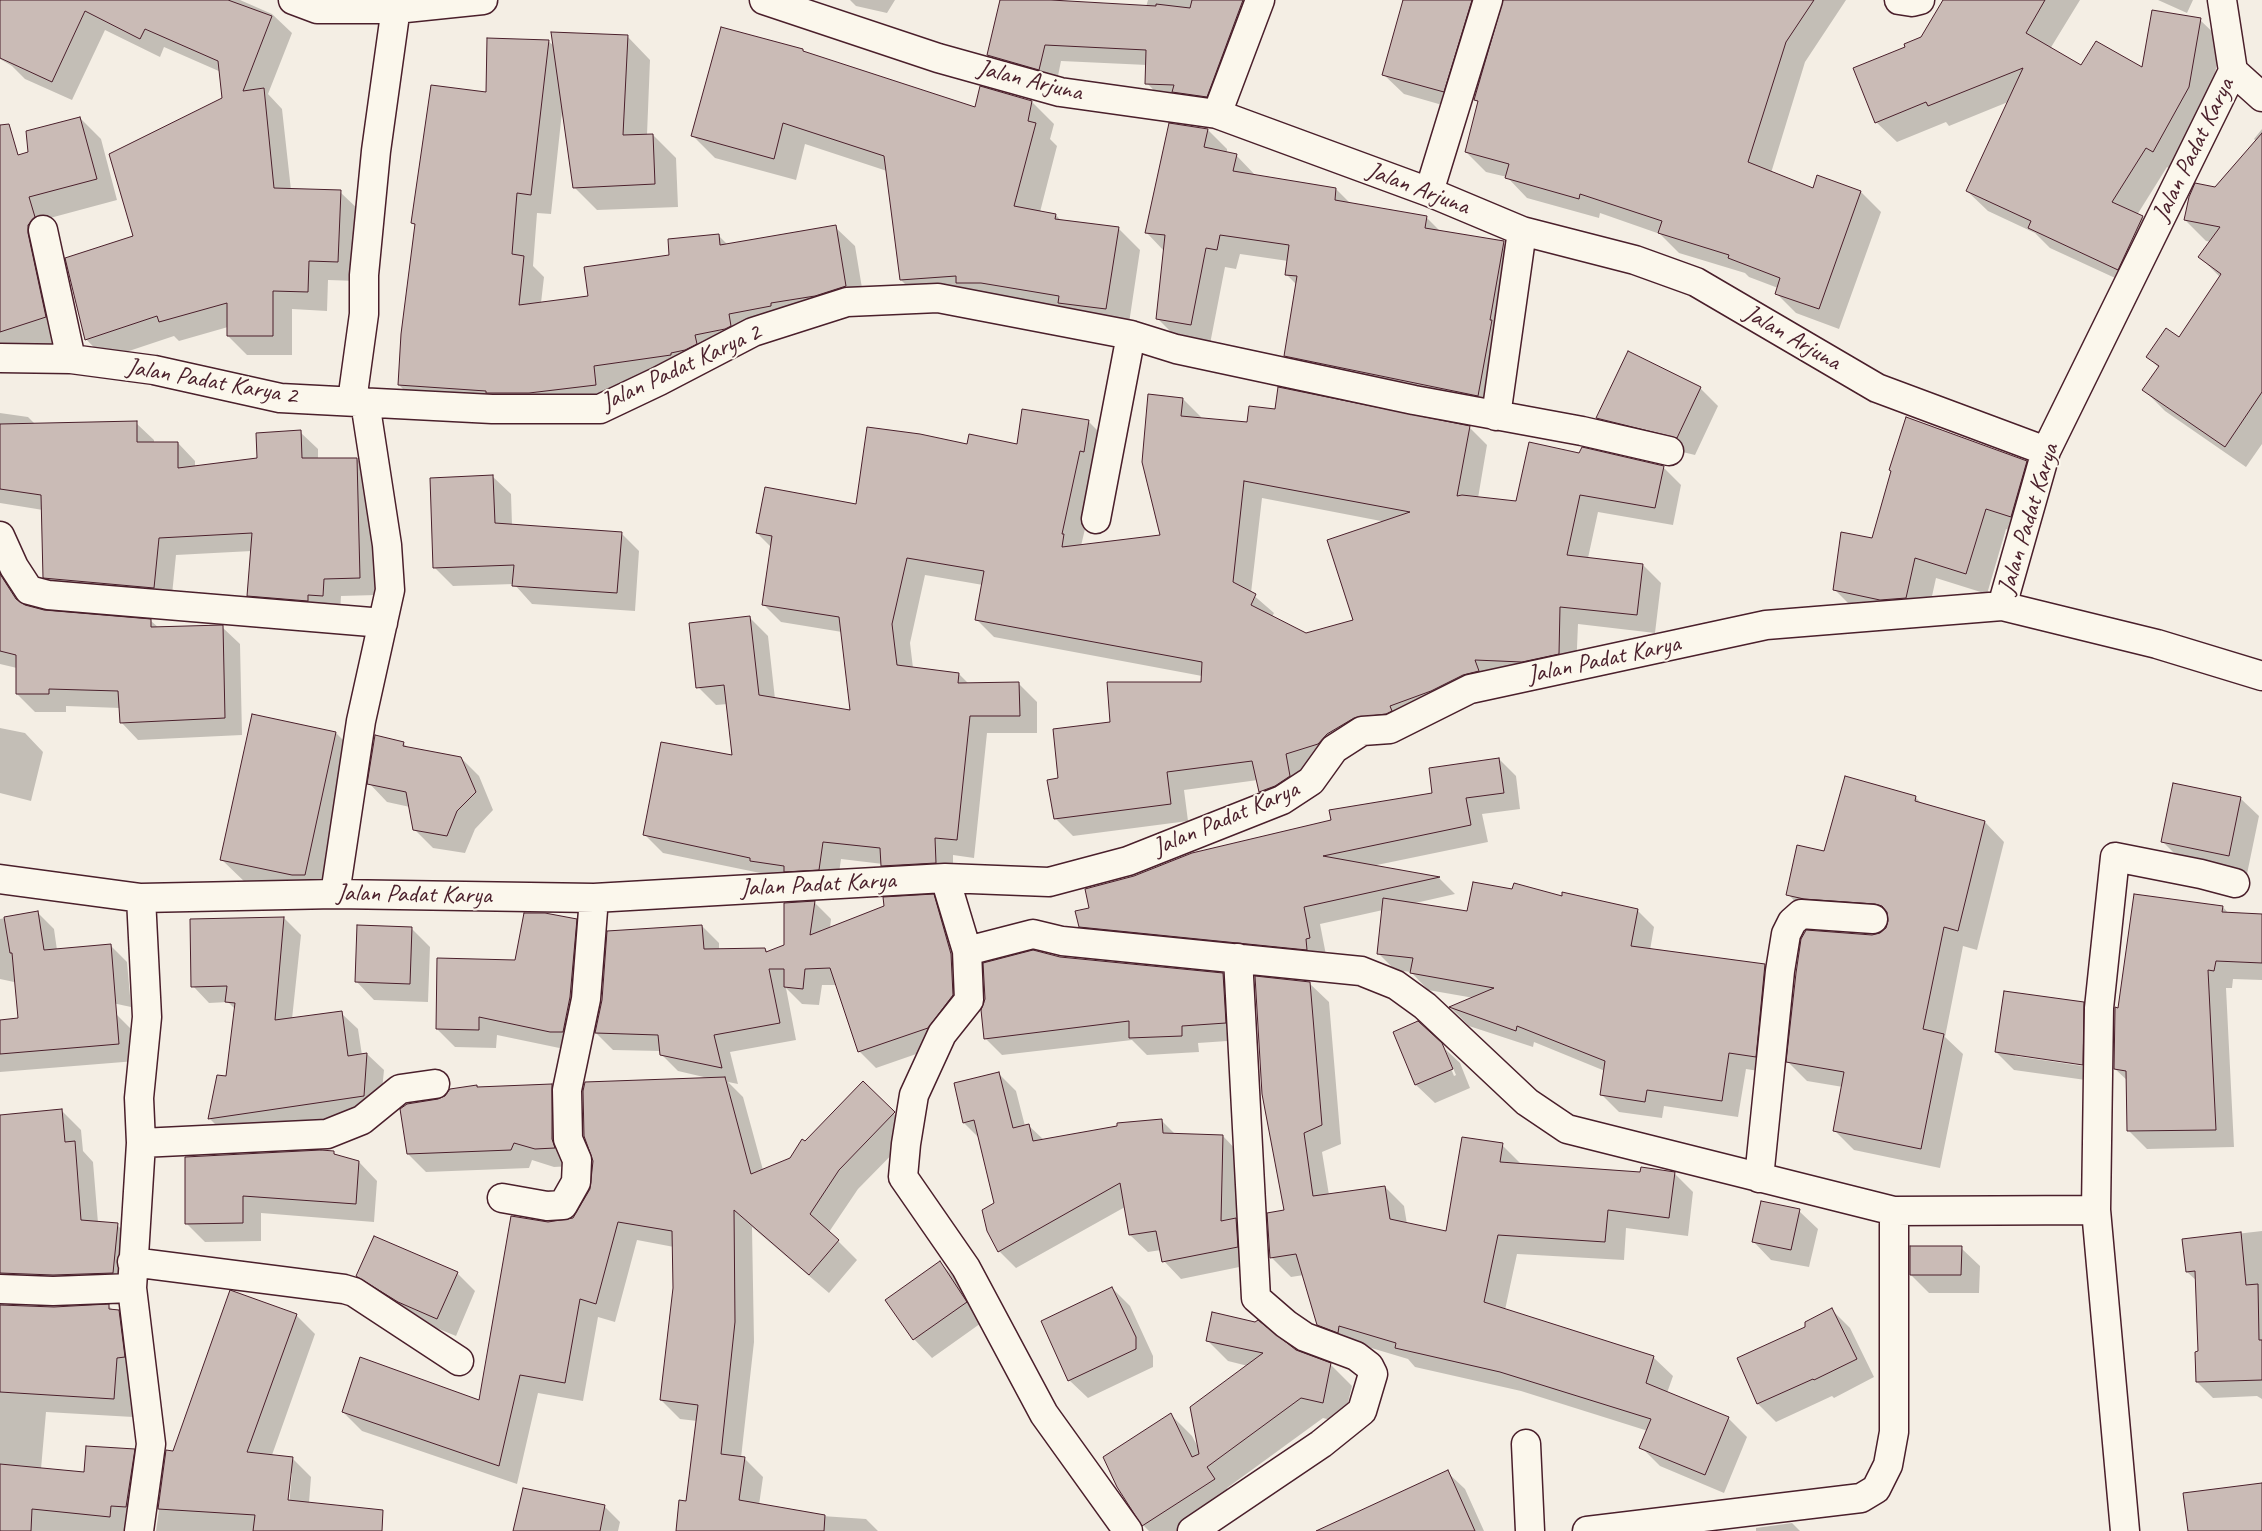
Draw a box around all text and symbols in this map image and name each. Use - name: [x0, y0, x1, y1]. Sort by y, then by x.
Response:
- street label: Jalan Arjuna: [975, 54, 1085, 108]
- street label: Jalan Padat Karya: [2146, 74, 2242, 226]
- street label: Jalan Arjuna: [1363, 156, 1473, 222]
- street label: Jalan Arjuna: [1738, 298, 1846, 378]
- street label: Jalan Padat Karya 2: [596, 318, 766, 418]
- street label: Jalan Padat Karya 2: [124, 352, 300, 412]
- street label: Jalan Padat Karya: [1992, 440, 2066, 598]
- street label: Jalan Padat Karya: [1525, 629, 1683, 691]
- street label: Jalan Padat Karya: [1149, 775, 1303, 863]
- street label: Jalan Padat Karya: [740, 866, 896, 904]
- street label: Jalan Padat Karya: [336, 879, 492, 911]

